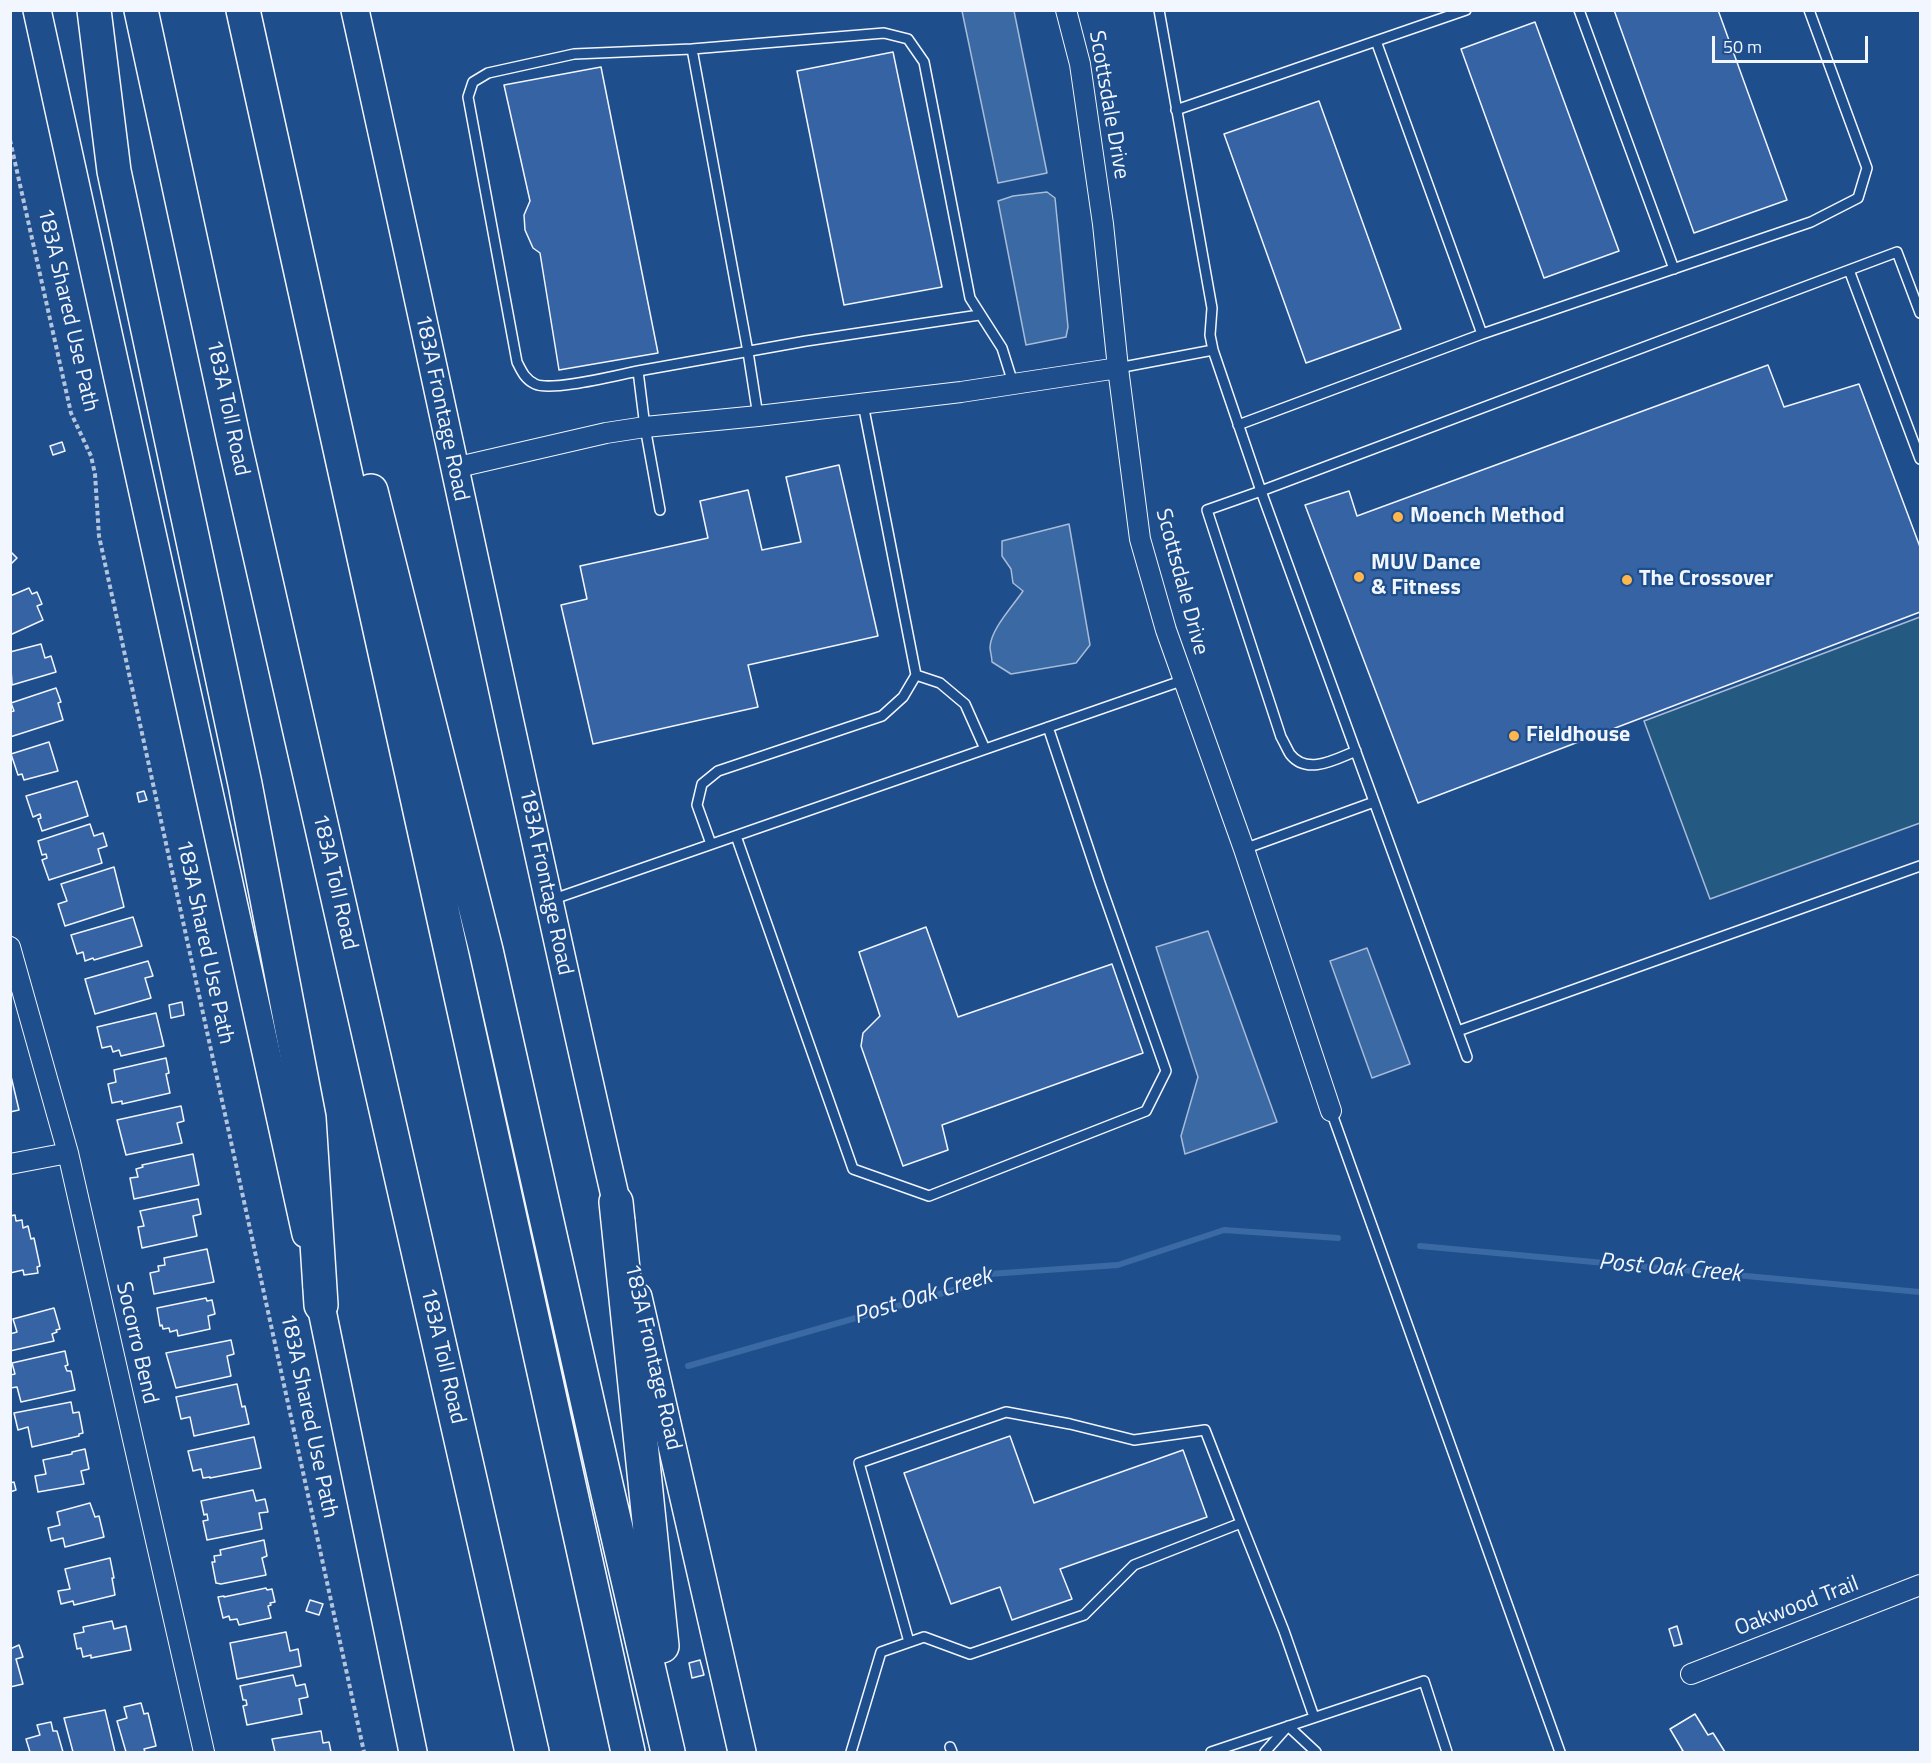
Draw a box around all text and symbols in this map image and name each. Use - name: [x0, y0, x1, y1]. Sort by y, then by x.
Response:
- scale bar: [1715, 24, 1871, 62]
- street label: Scottsdale Drive: [1082, 29, 1134, 181]
- text: 50 m: [1723, 33, 1762, 60]
- street label: 183A Shared Use Path: [31, 206, 103, 414]
- street label: 183A Frontage Road: [408, 312, 474, 504]
- street label: 183A Toll Road: [200, 337, 254, 479]
- place label: Moench Method: [1410, 504, 1565, 530]
- street label: Scottsdale Drive: [1149, 506, 1213, 658]
- marker: Moench Method: [1391, 510, 1405, 524]
- place label: MUV Dance & Fitness: [1371, 551, 1481, 602]
- place label: The Crossover: [1639, 567, 1773, 593]
- marker: MUV Dance & Fitness: [1352, 570, 1366, 584]
- marker: The Crossover: [1620, 573, 1634, 587]
- place label: Fieldhouse: [1526, 723, 1630, 749]
- marker: Fieldhouse: [1507, 729, 1521, 743]
- street label: 183A Frontage Road: [512, 786, 578, 978]
- street label: 183A Toll Road: [306, 811, 362, 953]
- street label: 183A Shared Use Path: [169, 837, 239, 1047]
- water label: Post Oak Creek: [1597, 1248, 1743, 1290]
- street label: 183A Frontage Road: [618, 1261, 686, 1453]
- water label: Post Oak Creek: [850, 1262, 996, 1332]
- street label: Socorro Bend: [109, 1280, 163, 1406]
- street label: 183A Toll Road: [414, 1285, 470, 1427]
- street label: 183A Shared Use Path: [273, 1311, 343, 1521]
- street label: Oakwood Trail: [1731, 1571, 1863, 1643]

